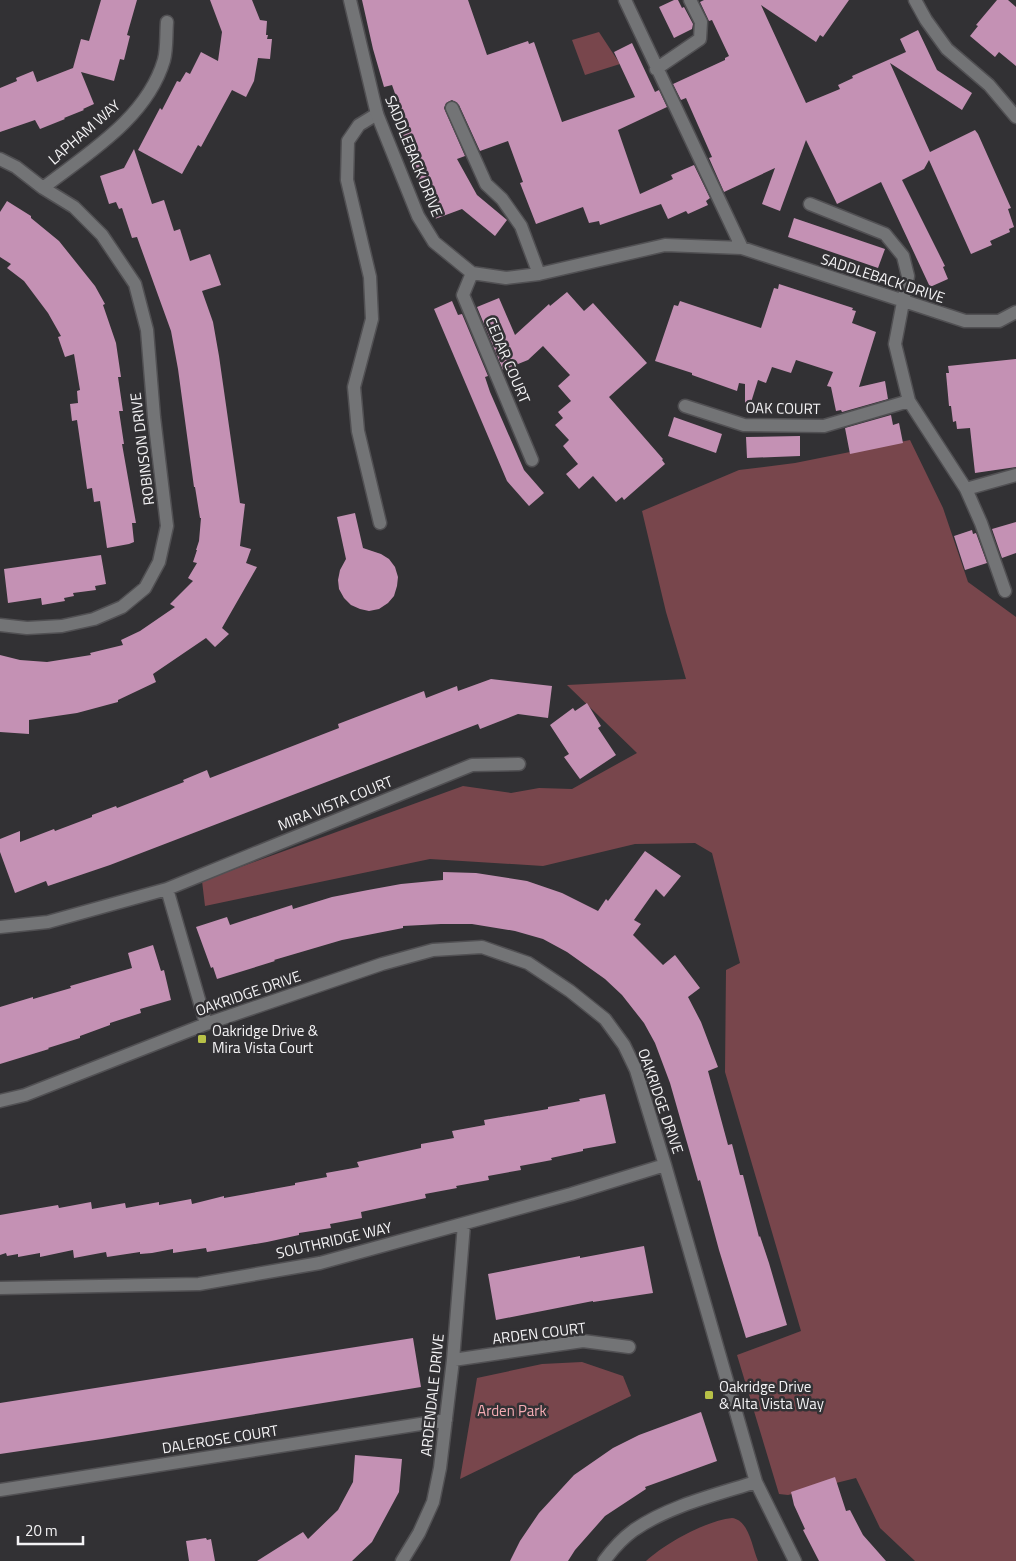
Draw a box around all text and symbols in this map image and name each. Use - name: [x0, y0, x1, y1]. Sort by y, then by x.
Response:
- street label: SADDLEBACK DRIVE: [379, 92, 449, 220]
- street label: LAPHAM WAY: [43, 94, 125, 170]
- street label: SADDLEBACK DRIVE: [818, 247, 948, 309]
- street label: CEDAR COURT: [479, 313, 537, 407]
- street label: ROBINSON DRIVE: [124, 391, 160, 507]
- street label: OAK COURT: [745, 396, 821, 420]
- street label: MIRA VISTA COURT: [274, 769, 396, 837]
- street label: OAKRIDGE DRIVE: [192, 964, 304, 1022]
- place label: Oakridge Drive & Mira Vista Court: [212, 1019, 319, 1059]
- marker: Oakridge Drive & Mira Vista Court: [196, 1033, 208, 1045]
- street label: OAKRIDGE DRIVE: [632, 1045, 690, 1157]
- street label: SOUTHRIDGE WAY: [274, 1215, 394, 1265]
- street label: ARDEN COURT: [491, 1316, 587, 1350]
- street label: ARDENDALE DRIVE: [414, 1333, 450, 1457]
- place label: Oakridge Drive & Alta Vista Way: [719, 1375, 824, 1415]
- marker: Oakridge Drive & Alta Vista Way: [703, 1389, 715, 1401]
- park label: Arden Park: [477, 1399, 547, 1422]
- street label: DALEROSE COURT: [160, 1418, 280, 1460]
- scale bar: [18, 1514, 82, 1546]
- text: 20 m: [25, 1519, 58, 1542]

